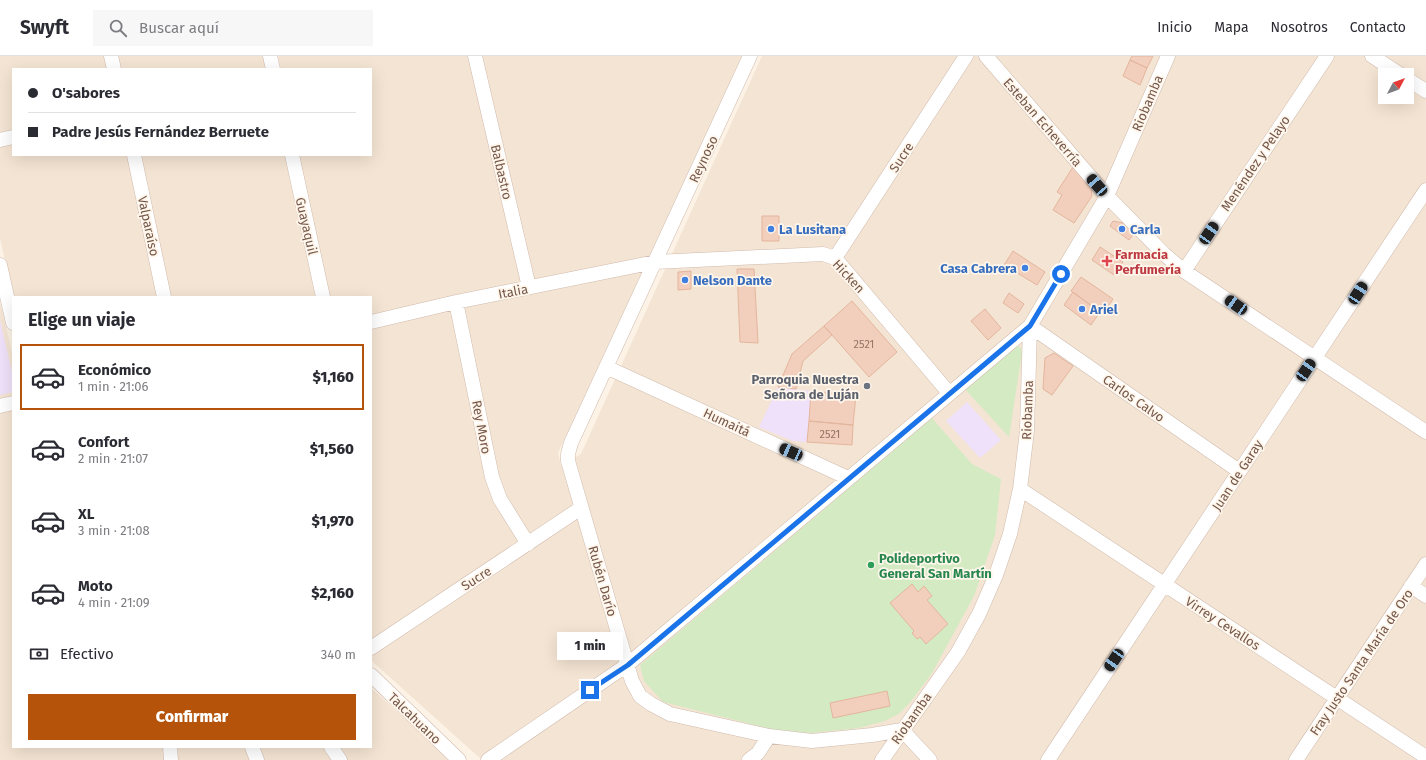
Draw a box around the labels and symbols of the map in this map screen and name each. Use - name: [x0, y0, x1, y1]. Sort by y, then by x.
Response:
- north arrow: [1378, 68, 1414, 104]
- street label: Riobamba: [1129, 73, 1166, 134]
- street label: Esteban Echeverría: [1000, 75, 1085, 170]
- street label: Menéndez y Pelayo: [1218, 113, 1293, 214]
- street label: Reynoso: [686, 133, 721, 185]
- street label: Sucre: [886, 140, 917, 175]
- street label: Balbastro: [488, 143, 515, 201]
- car: [1085, 172, 1109, 198]
- street label: Valparaíso: [135, 195, 162, 258]
- street label: Guayaquil: [293, 196, 320, 257]
- car: [1197, 220, 1221, 246]
- place label: La Lusitana: [779, 222, 846, 237]
- place label: Carla: [1130, 222, 1161, 237]
- marker: La Lusitana: [766, 224, 776, 234]
- marker: Carla: [1117, 224, 1127, 234]
- place label: Farmacia Perfumería: [1115, 247, 1181, 277]
- marker: Farmacia Perfumería: [1102, 256, 1112, 266]
- street label: Hicken: [830, 257, 868, 296]
- place label: Casa Cabrera: [940, 261, 1017, 276]
- marker: Casa Cabrera: [1020, 263, 1030, 273]
- route start: [1052, 265, 1070, 283]
- place label: Nelson Dante: [693, 273, 772, 288]
- marker: Nelson Dante: [680, 275, 690, 285]
- car: [1346, 280, 1370, 306]
- street label: Italia: [497, 281, 529, 302]
- car: [1223, 293, 1249, 317]
- place label: Ariel: [1089, 302, 1118, 317]
- marker: Ariel: [1077, 304, 1087, 314]
- house number: 2521: [854, 338, 874, 351]
- car: [1294, 357, 1318, 383]
- place label: Parroquia Nuestra Señora de Luján: [752, 372, 859, 402]
- street label: Carlos Calvo: [1100, 372, 1167, 425]
- street label: Riobamba: [1019, 380, 1036, 440]
- marker: Parroquia Nuestra Señora de Luján: [862, 381, 872, 391]
- street label: Rey Moro: [469, 399, 494, 455]
- street label: Humaitá: [701, 405, 753, 440]
- house number: 2521: [820, 428, 840, 441]
- street label: Juan de Garay: [1209, 437, 1266, 513]
- car: [778, 442, 804, 462]
- street label: Rubén Darío: [585, 544, 620, 618]
- place label: Polideportivo General San Martín: [879, 551, 992, 581]
- marker: Polideportivo General San Martín: [866, 560, 876, 570]
- street label: Sucre: [459, 563, 494, 594]
- street label: Fray Justo Santa María de Oro: [1307, 586, 1416, 738]
- street label: Virrey Cevallos: [1183, 594, 1263, 653]
- callout: 1 min: [557, 632, 623, 660]
- car: [1102, 647, 1126, 673]
- route end: [581, 681, 599, 699]
- street label: Talcahuano: [385, 690, 444, 747]
- street label: Riobamba: [888, 690, 935, 747]

